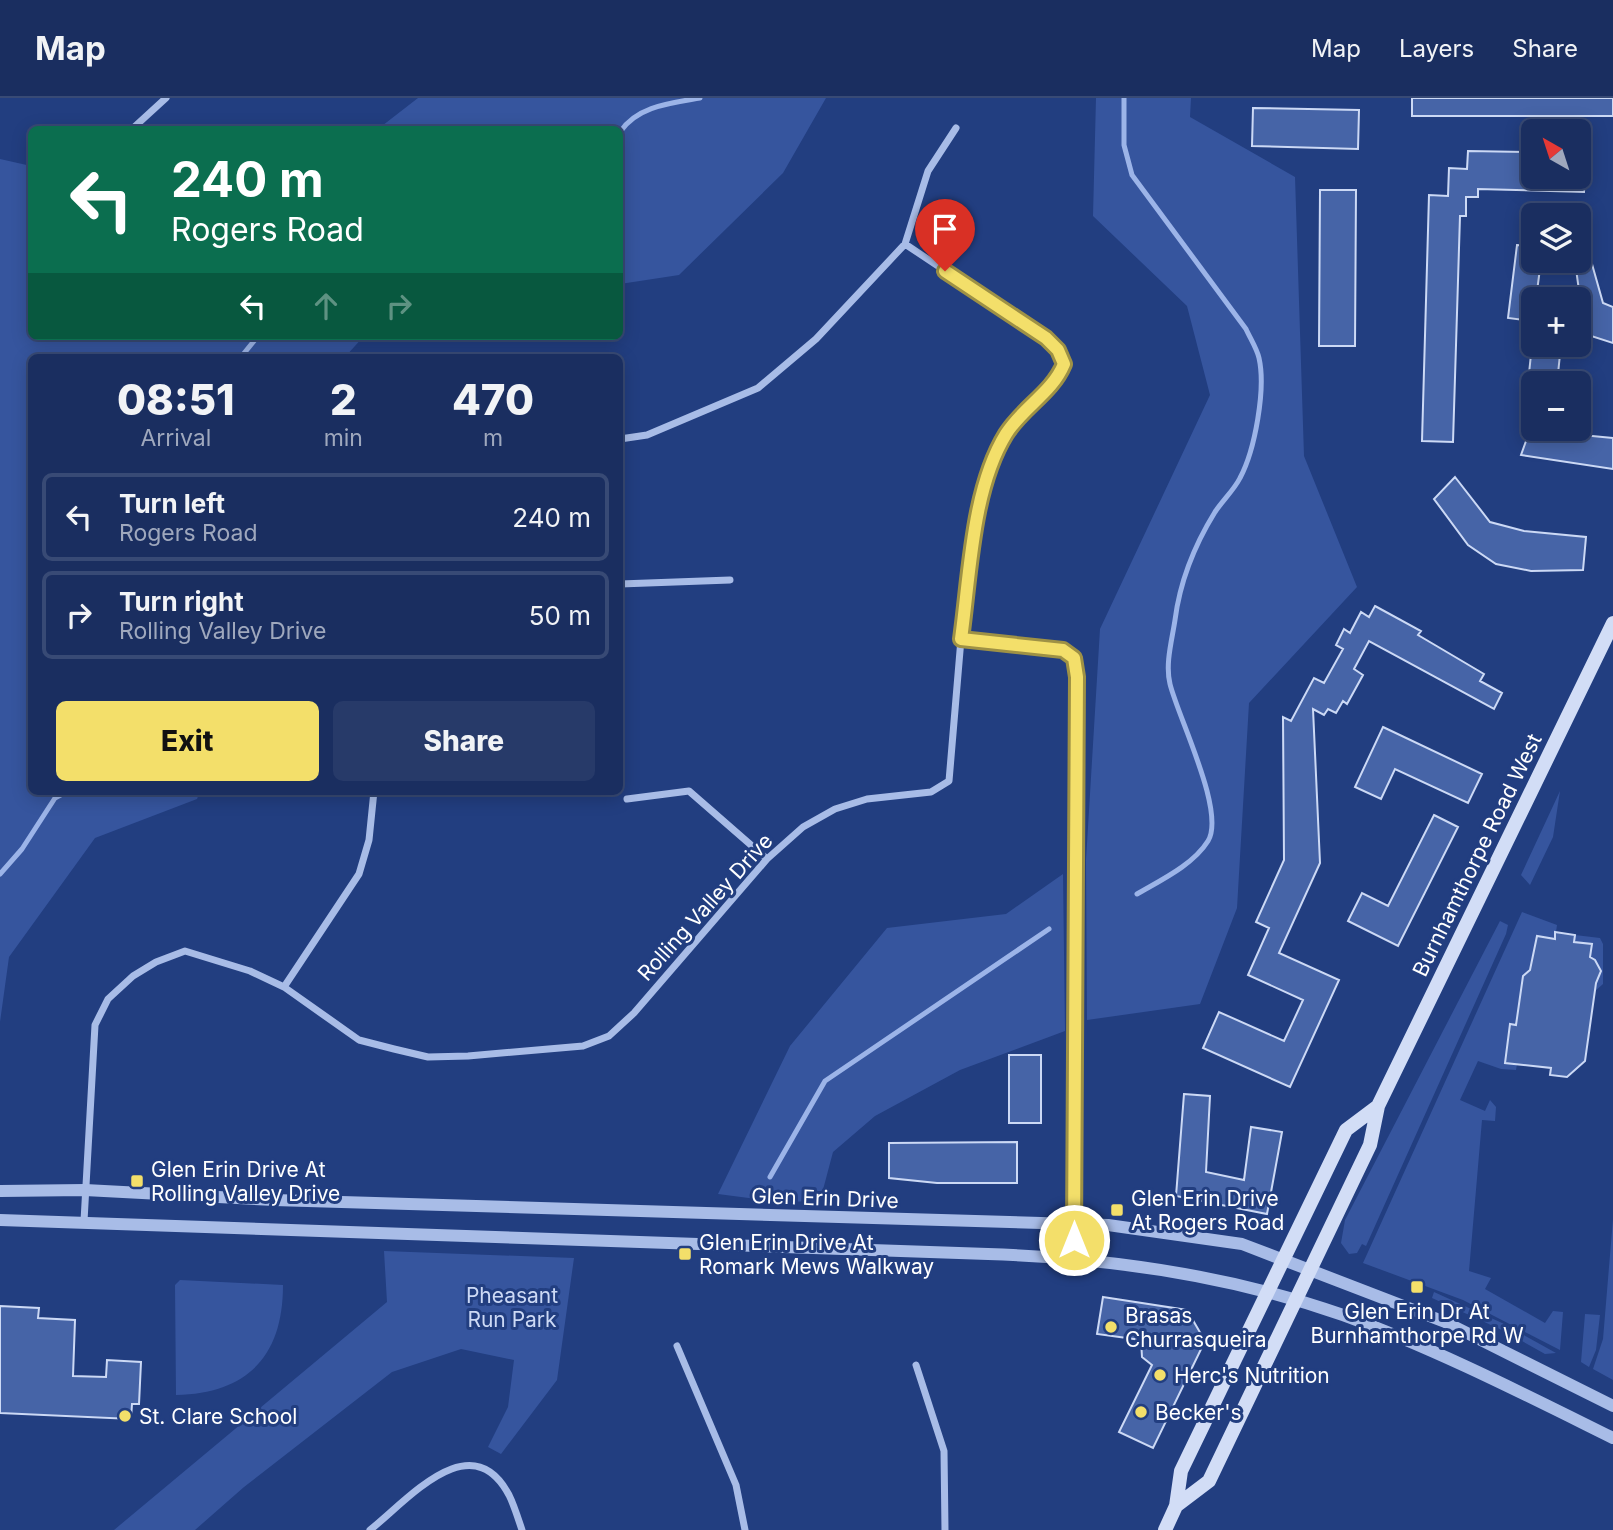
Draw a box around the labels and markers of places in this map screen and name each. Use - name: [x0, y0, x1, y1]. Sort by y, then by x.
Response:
- pin: [915, 199, 975, 271]
- place label: Glen Erin Drive At Rolling Valley Drive: [151, 1157, 340, 1206]
- marker: Glen Erin Drive At Rolling Valley Drive: [129, 1173, 145, 1189]
- place label: Glen Erin Drive At Rogers Road: [1131, 1186, 1284, 1235]
- marker: Glen Erin Drive At Rogers Road: [1109, 1202, 1125, 1218]
- place label: Glen Erin Drive At Romark Mews Walkway: [699, 1230, 934, 1279]
- marker: Glen Erin Drive At Romark Mews Walkway: [677, 1246, 693, 1262]
- marker: Glen Erin Dr At Burnhamthorpe Rd W: [1409, 1279, 1425, 1295]
- place label: Glen Erin Dr At Burnhamthorpe Rd W: [1310, 1299, 1524, 1348]
- place label: Brasas Churrasqueira: [1125, 1303, 1267, 1352]
- marker: Brasas Churrasqueira: [1103, 1319, 1119, 1335]
- place label: Herc's Nutrition: [1174, 1363, 1330, 1388]
- marker: Herc's Nutrition: [1152, 1367, 1168, 1383]
- place label: Becker's: [1155, 1400, 1242, 1425]
- place label: St. Clare School: [139, 1404, 297, 1429]
- marker: Becker's: [1133, 1404, 1149, 1420]
- marker: St. Clare School: [117, 1408, 133, 1424]

